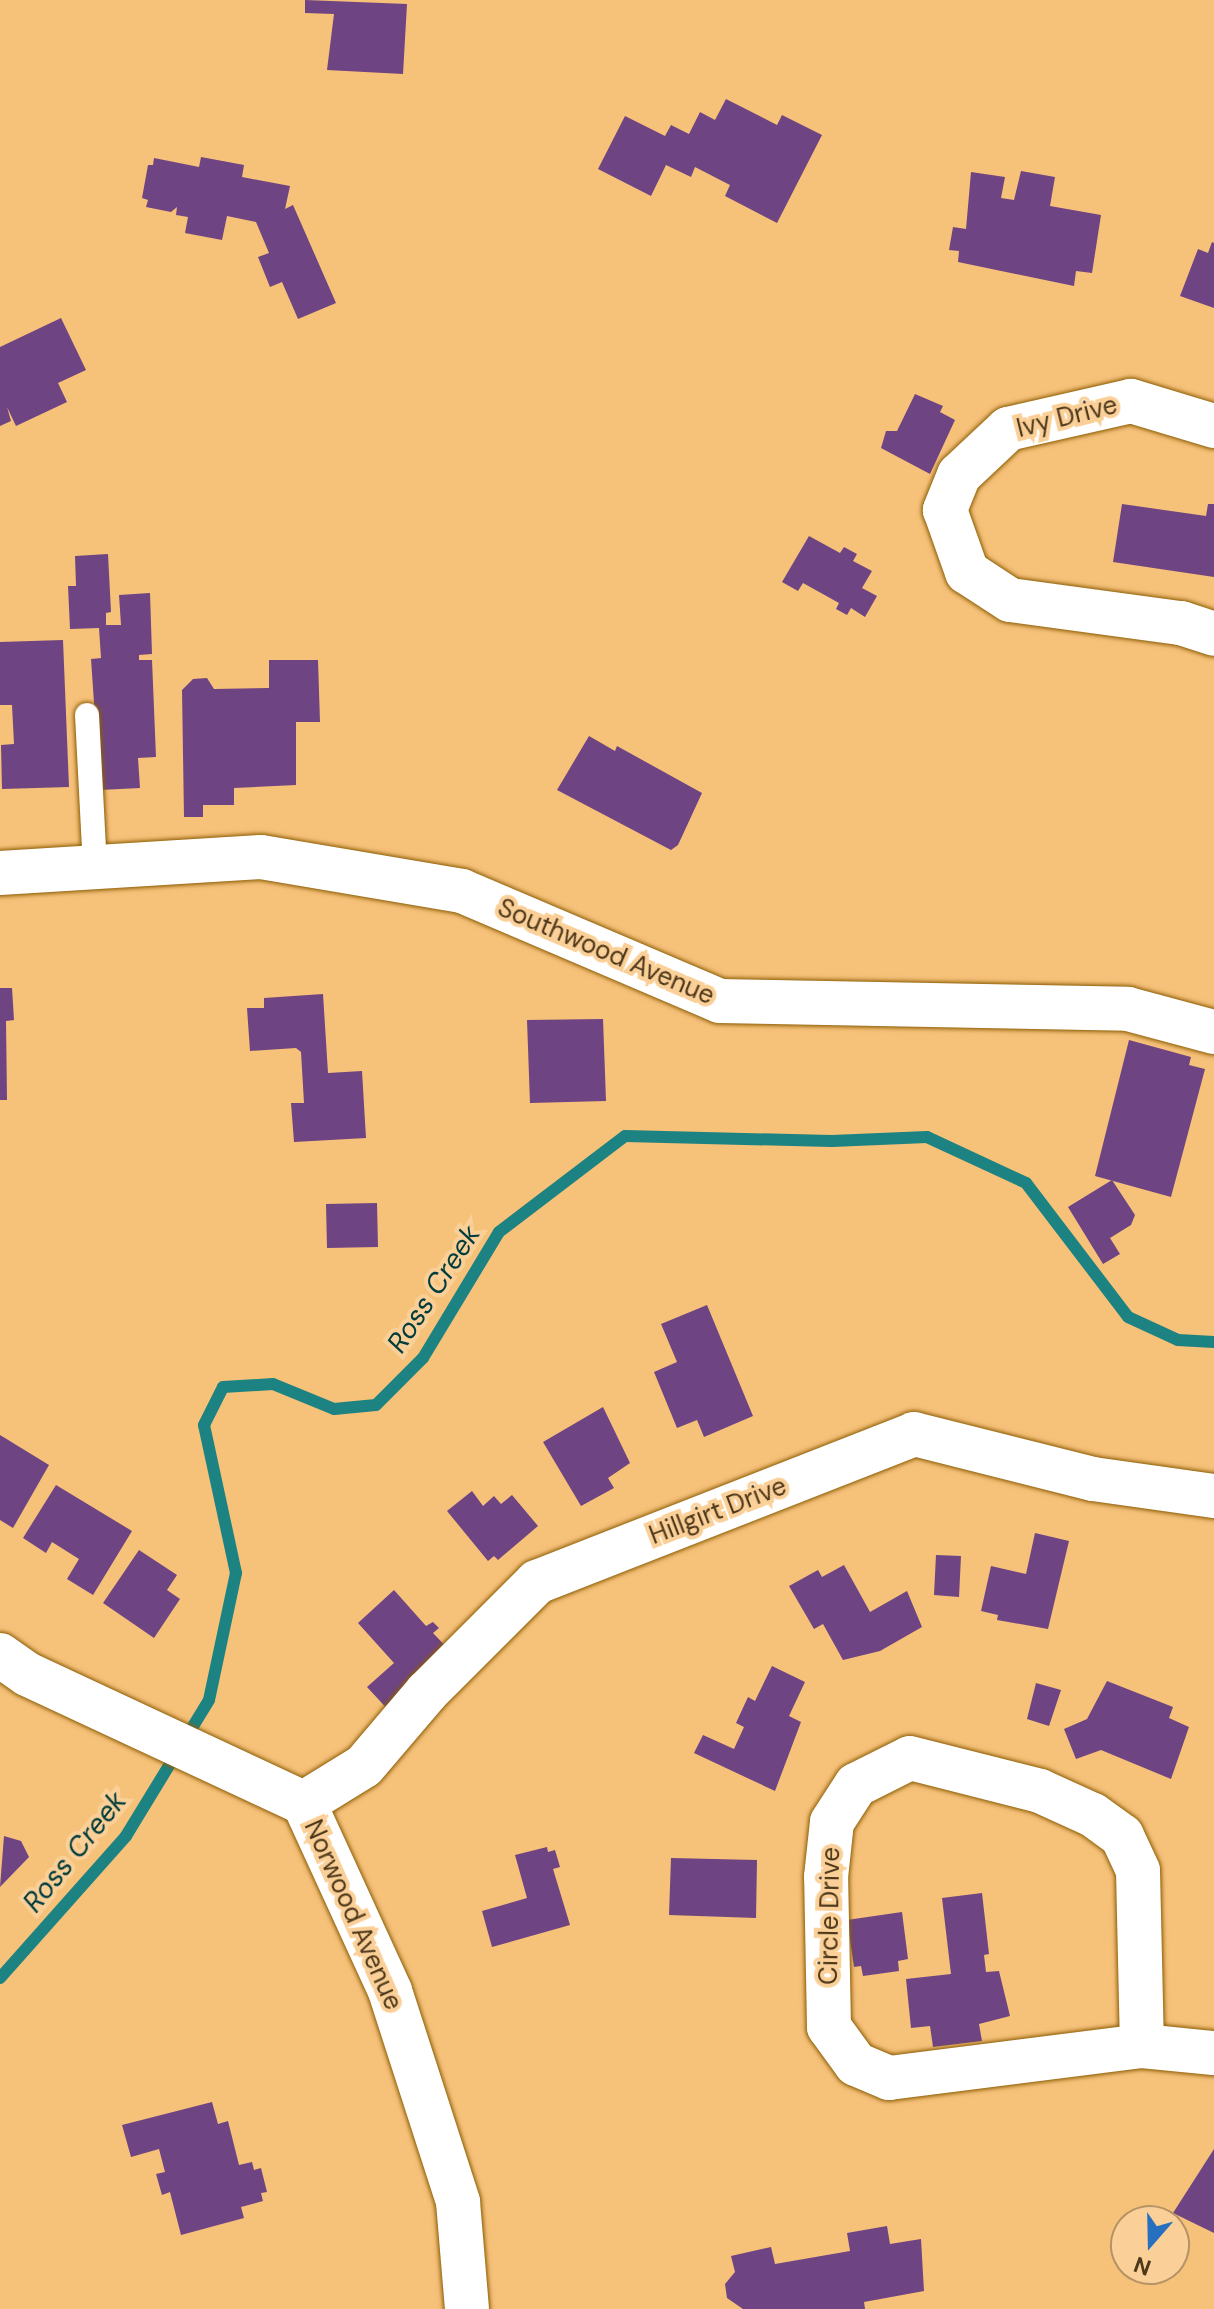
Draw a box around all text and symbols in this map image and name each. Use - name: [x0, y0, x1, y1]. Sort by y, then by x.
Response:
- street label: Ivy Drive: [1013, 389, 1121, 445]
- street label: Southwood Avenue: [493, 892, 719, 1012]
- water label: Ross Creek: [380, 1219, 488, 1359]
- street label: Hillgirt Drive: [645, 1471, 791, 1551]
- water label: Ross Creek: [16, 1785, 134, 1919]
- street label: Norwood Avenue: [297, 1815, 409, 2015]
- street label: Circle Drive: [813, 1847, 847, 1985]
- north arrow: [1110, 2205, 1190, 2285]
- text: N: [1130, 2250, 1155, 2283]

